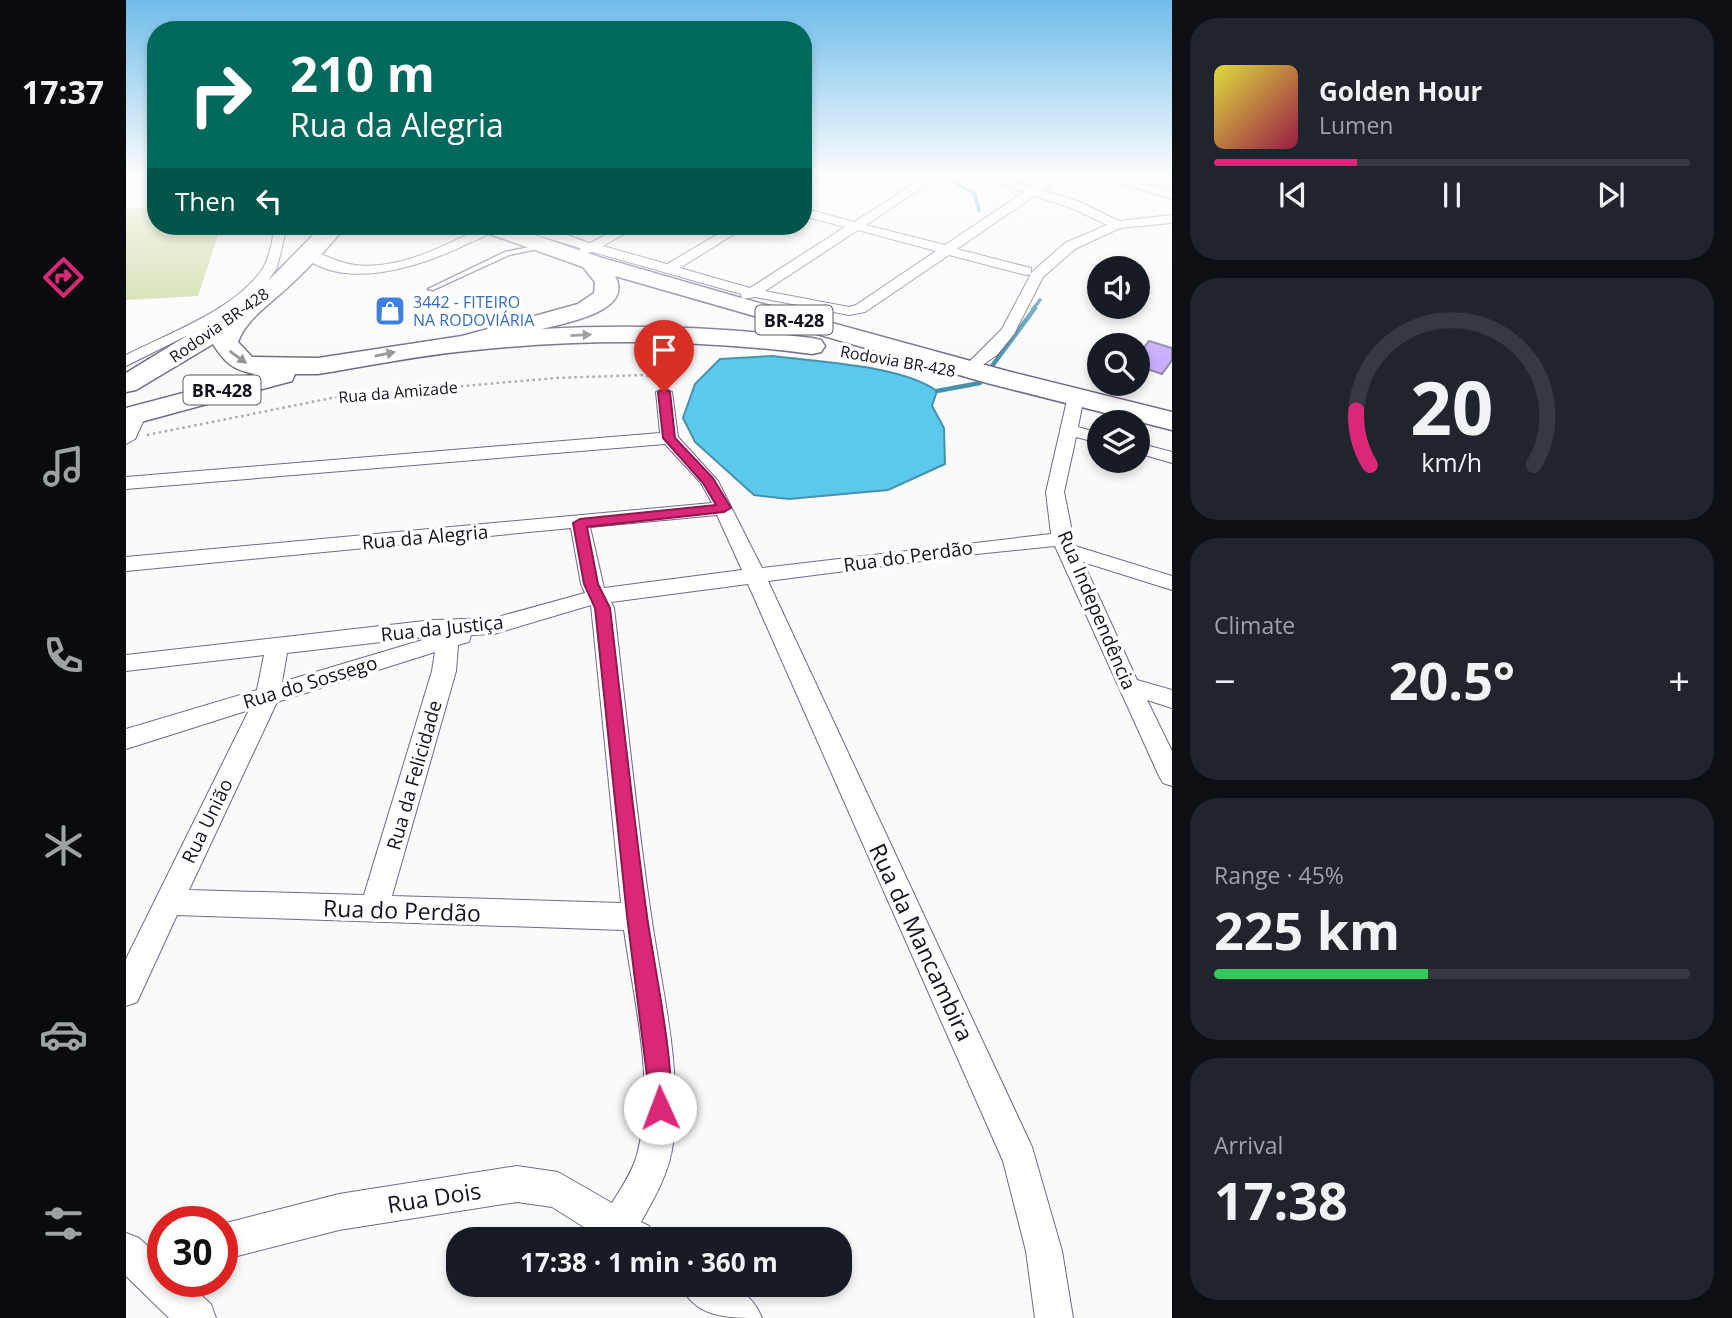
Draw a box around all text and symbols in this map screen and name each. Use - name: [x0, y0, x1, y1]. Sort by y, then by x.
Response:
- text: 210 m: [290, 40, 435, 106]
- icon: right: [175, 49, 266, 140]
- text: 17:37: [22, 70, 104, 113]
- text: Golden Hour: [1319, 73, 1482, 109]
- text: Rua da Alegria: [290, 103, 504, 146]
- text: Lumen: [1319, 109, 1393, 141]
- icon: previous: [1274, 176, 1312, 214]
- icon: pause: [1433, 176, 1471, 214]
- icon: next: [1592, 176, 1630, 214]
- icon: left: [250, 182, 288, 220]
- text: Then: [175, 183, 236, 219]
- icon: directions: [39, 253, 88, 302]
- map controls: [1087, 256, 1150, 473]
- button: sound: [1087, 256, 1150, 319]
- street label: Rodovia BR-428: [165, 282, 273, 368]
- place label: 3442 - FITEIRO NA RODOVIÁRIA: [413, 291, 535, 331]
- shop icon: 3442 - FITEIRO NA RODOVIÁRIA: [373, 294, 407, 328]
- road number: BR-428: [756, 306, 832, 334]
- pin: [634, 320, 694, 392]
- one-way arrow: [571, 329, 593, 340]
- icon: arrive: [645, 331, 683, 369]
- button: search: [1087, 333, 1150, 396]
- street label: Rodovia BR-428: [839, 340, 957, 382]
- one-way arrow: [375, 348, 397, 359]
- one-way arrow: [228, 350, 247, 364]
- text: 20: [1410, 357, 1494, 456]
- road number: BR-428: [183, 376, 260, 404]
- street label: Rua da Amizade: [337, 376, 459, 408]
- button: layers: [1087, 410, 1150, 473]
- icon: music: [39, 442, 88, 491]
- text: km/h: [1422, 445, 1482, 479]
- street label: Rua da Alegria: [361, 519, 489, 555]
- street label: Rua Independência: [1052, 526, 1142, 694]
- street label: Rua do Perdão: [842, 534, 974, 578]
- street label: Rua da Justiça: [379, 609, 505, 647]
- text: Climate: [1214, 609, 1295, 641]
- icon: phone: [39, 631, 88, 680]
- text: 20.5°: [1389, 644, 1515, 715]
- street label: Rua do Sossego: [240, 649, 380, 715]
- text: −: [1214, 654, 1236, 706]
- text: +: [1668, 654, 1690, 706]
- street label: Rua da Felicidade: [380, 697, 448, 853]
- street label: Rua União: [175, 774, 239, 868]
- icon: climate: [39, 821, 88, 870]
- street label: Rua da Mancambira: [862, 838, 982, 1046]
- text: Range · 45%: [1214, 859, 1344, 891]
- street label: Rua do Perdão: [323, 891, 481, 929]
- text: 225 km: [1214, 894, 1400, 965]
- icon: car: [39, 1010, 88, 1059]
- position arrow: [623, 1071, 697, 1145]
- text: Arrival: [1214, 1129, 1283, 1161]
- text: 17:38: [1214, 1164, 1348, 1235]
- street label: Rua Dois: [385, 1174, 483, 1220]
- icon: filters: [39, 1199, 88, 1248]
- speed limit sign: 30: [147, 1206, 238, 1297]
- text: 17:38 · 1 min · 360 m: [520, 1244, 778, 1280]

